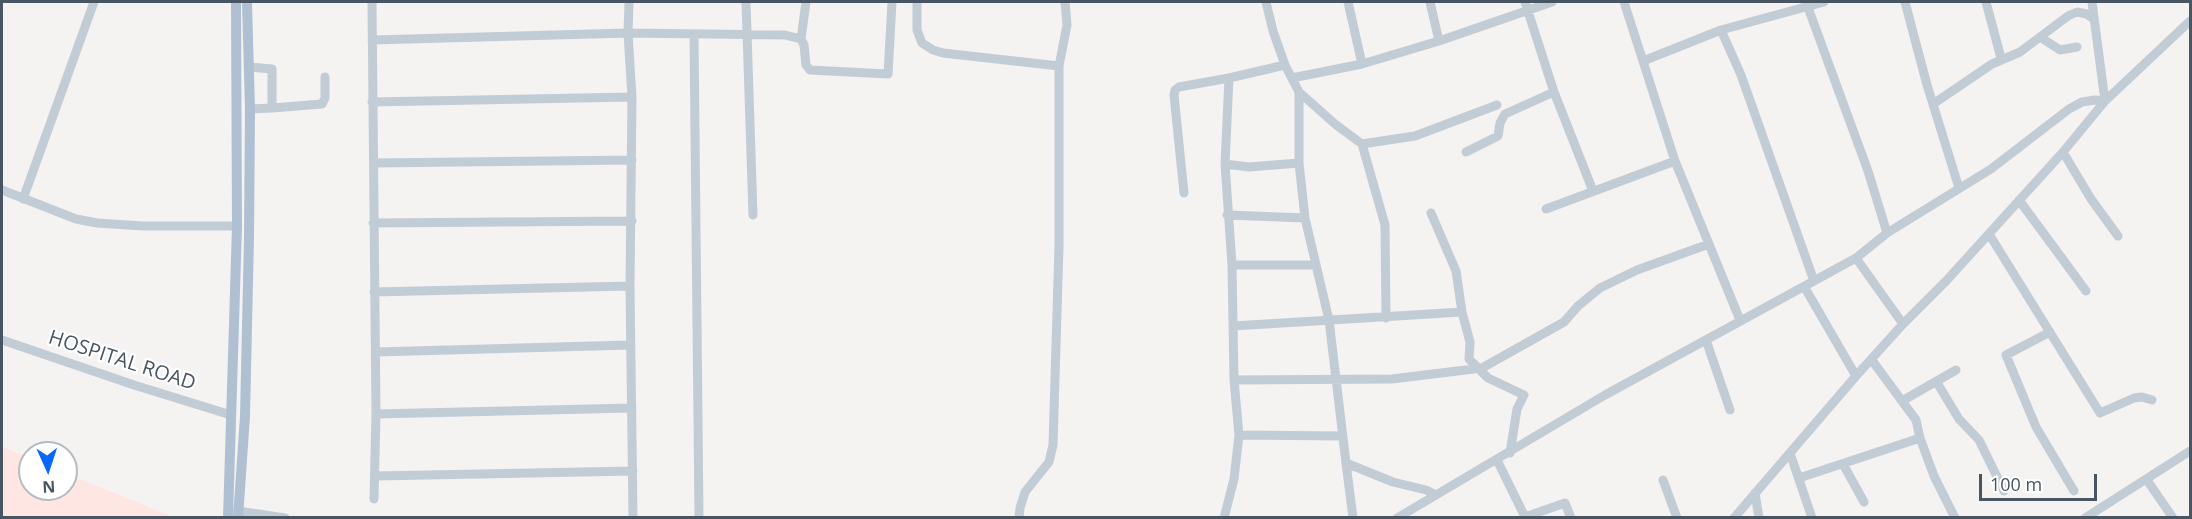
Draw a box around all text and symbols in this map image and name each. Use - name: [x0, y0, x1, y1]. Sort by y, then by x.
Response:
- street label: HOSPITAL ROAD: [45, 326, 199, 396]
- north arrow: [18, 441, 78, 501]
- scale bar: [1982, 462, 2100, 500]
- text: 100 m: [1990, 472, 2042, 496]
- text: N: [42, 476, 56, 498]

